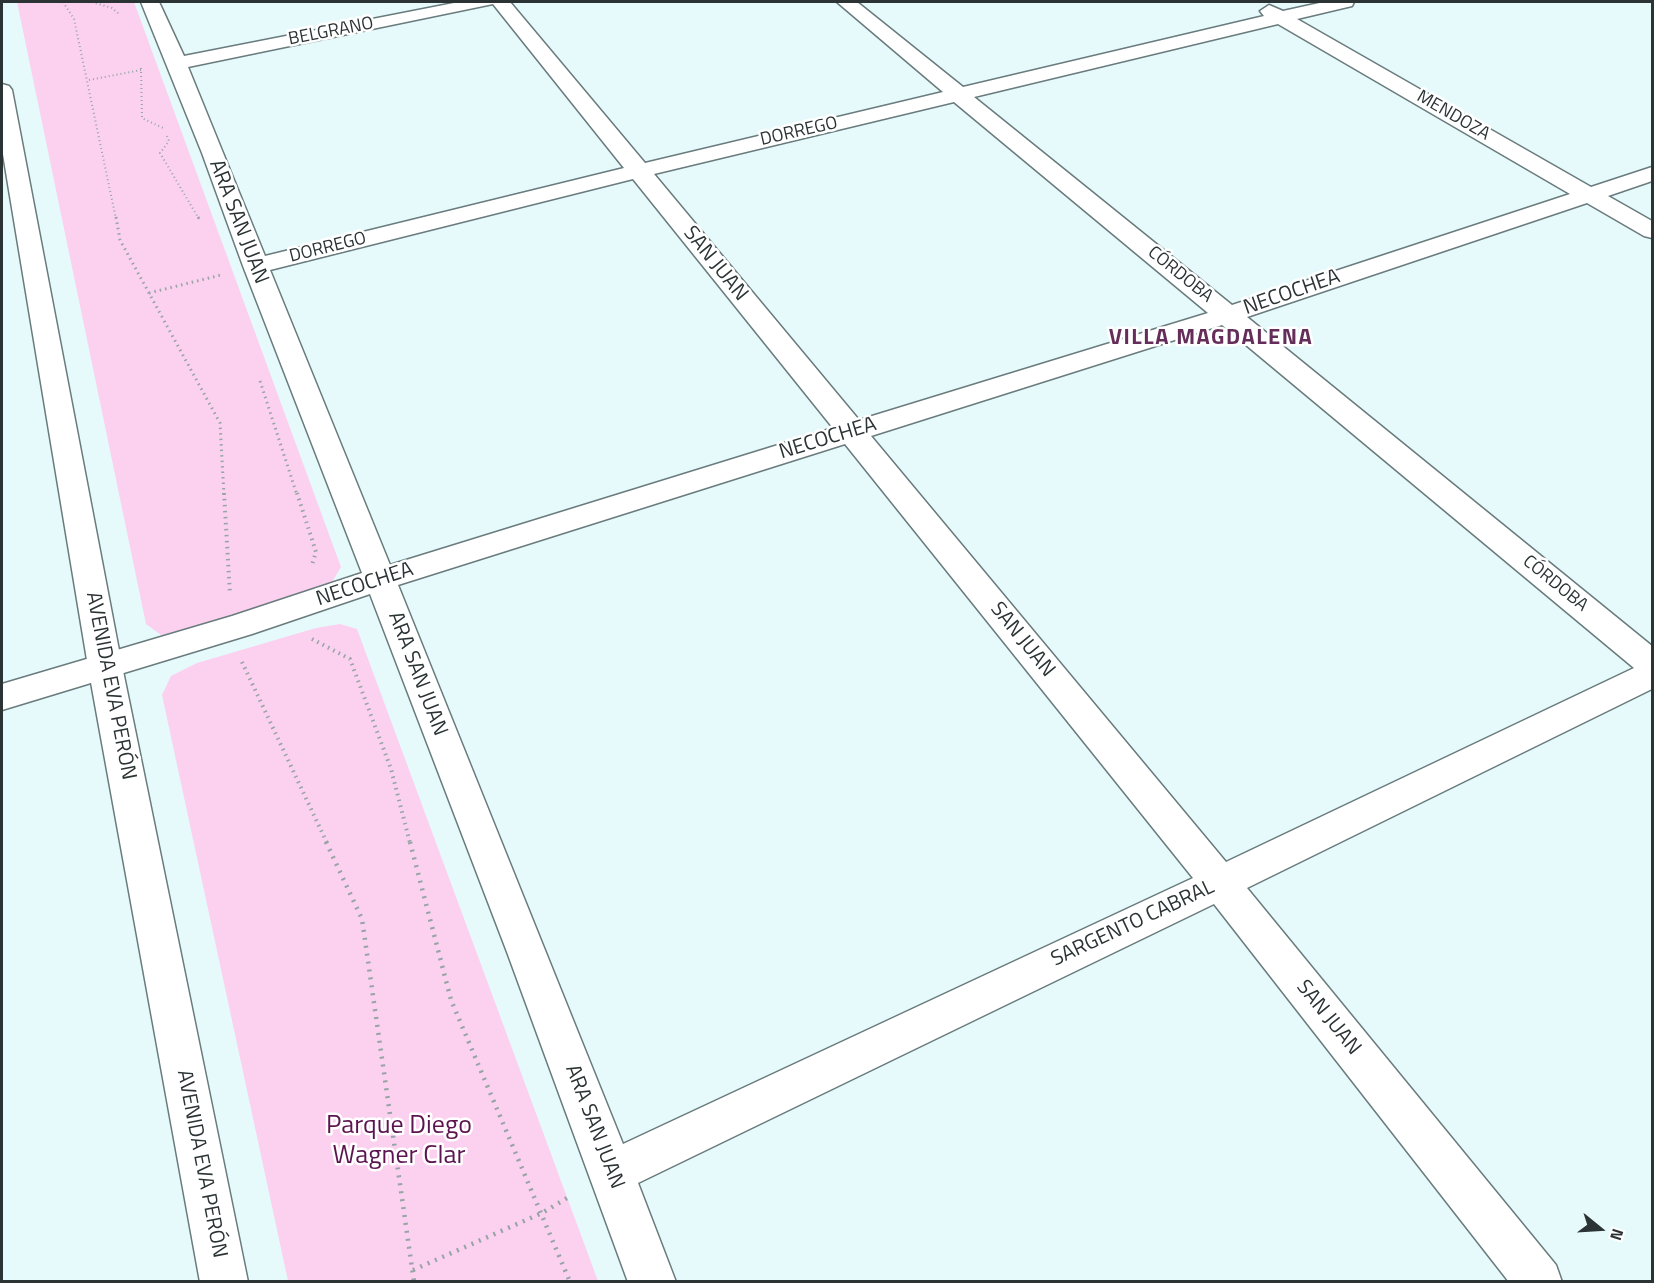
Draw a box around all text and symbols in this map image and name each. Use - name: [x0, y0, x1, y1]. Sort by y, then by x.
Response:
- street label: BELGRANO: [287, 13, 375, 51]
- street label: MENDOZA: [1413, 86, 1493, 146]
- street label: DORREGO: [758, 113, 840, 151]
- street label: ARA SAN JUAN: [203, 156, 273, 288]
- street label: SAN JUAN: [677, 222, 753, 306]
- street label: DORREGO: [287, 228, 369, 268]
- street label: CÓRDOBA: [1143, 242, 1217, 308]
- street label: NECOCHEA: [1240, 265, 1344, 321]
- district label: VILLA MAGDALENA: [1109, 326, 1313, 352]
- street label: NECOCHEA: [776, 412, 880, 466]
- street label: CÓRDOBA: [1518, 551, 1592, 617]
- street label: NECOCHEA: [313, 558, 417, 612]
- street label: AVENIDA EVA PERÓN: [79, 590, 141, 782]
- street label: SAN JUAN: [984, 598, 1060, 682]
- street label: ARA SAN JUAN: [382, 608, 452, 740]
- street label: SARGENTO CABRAL: [1048, 875, 1218, 973]
- street label: SAN JUAN: [1290, 976, 1366, 1060]
- street label: ARA SAN JUAN: [559, 1061, 629, 1193]
- street label: AVENIDA EVA PERÓN: [170, 1068, 232, 1260]
- park label: Parque Diego Wagner Clar: [326, 1111, 472, 1172]
- north arrow: [1570, 1199, 1630, 1259]
- text: N: [1604, 1226, 1630, 1244]

